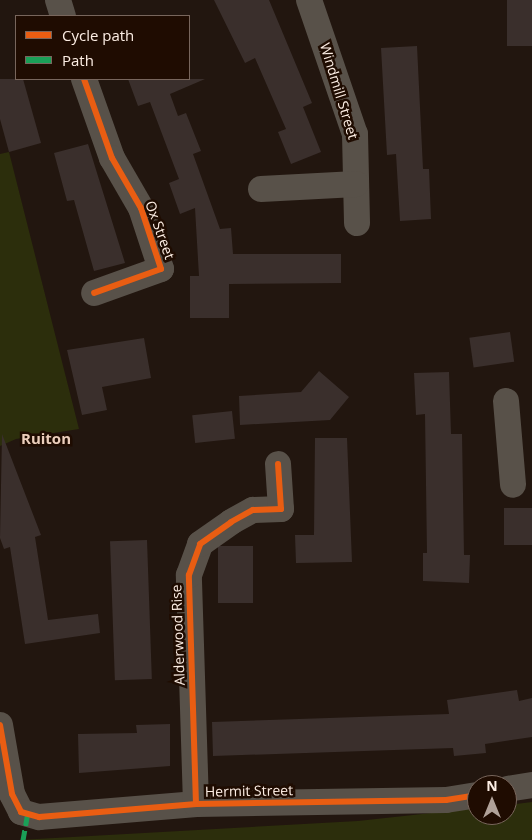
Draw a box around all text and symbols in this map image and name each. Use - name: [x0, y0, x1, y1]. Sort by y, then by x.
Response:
- legend: [15, 15, 190, 80]
- text: Cycle path: [62, 25, 134, 45]
- street label: Windmill Street: [316, 41, 362, 141]
- text: Path: [62, 50, 94, 70]
- street label: Ox Street: [142, 198, 178, 262]
- district label: Ruiton: [21, 430, 71, 448]
- street label: Alderwood Rise: [168, 584, 188, 686]
- north arrow: [467, 775, 517, 825]
- text: N: [486, 776, 498, 795]
- street label: Hermit Street: [205, 782, 293, 800]

